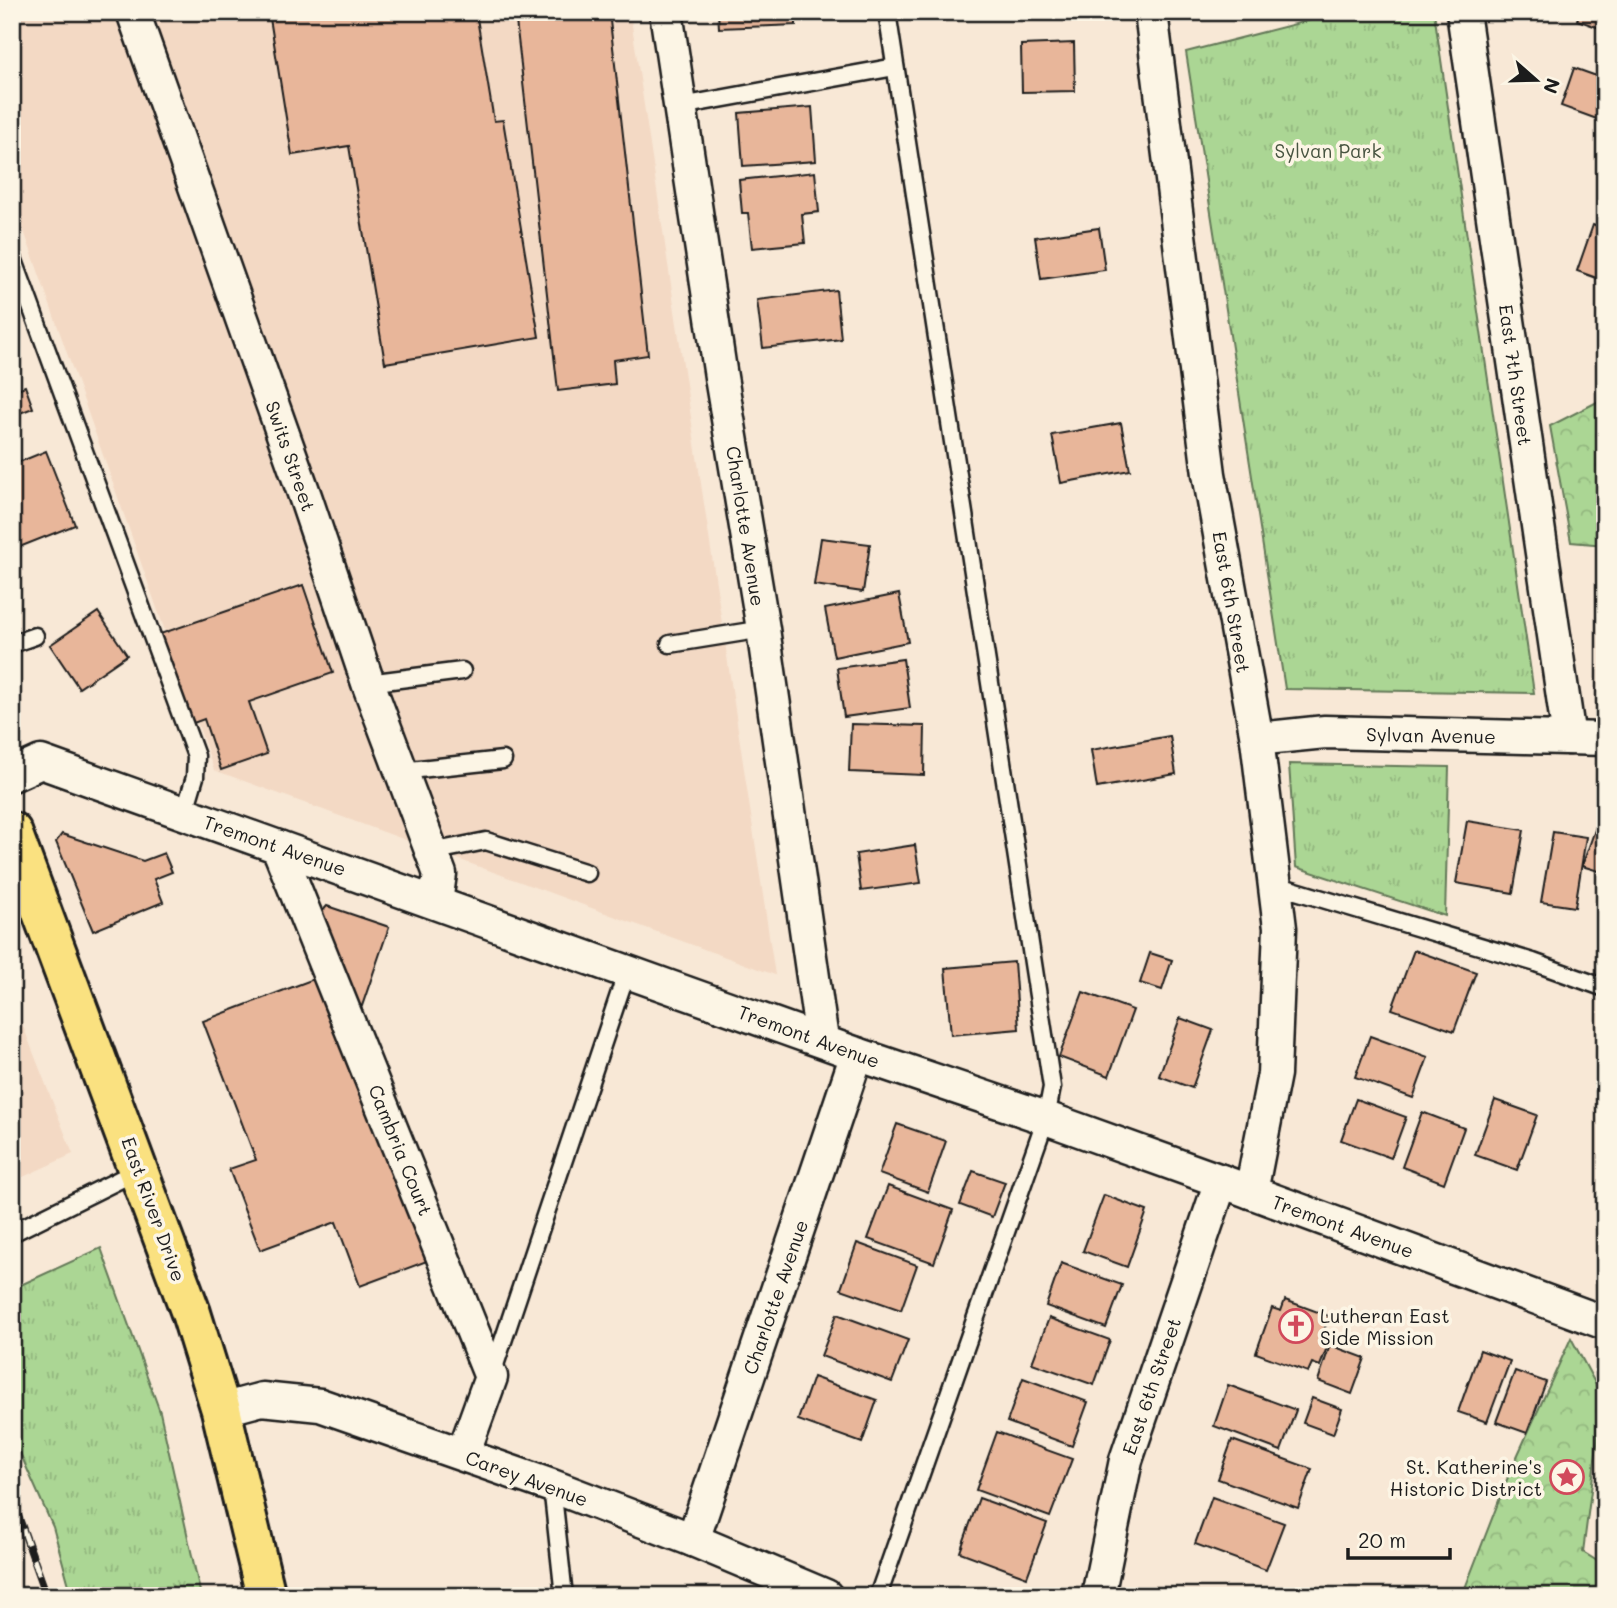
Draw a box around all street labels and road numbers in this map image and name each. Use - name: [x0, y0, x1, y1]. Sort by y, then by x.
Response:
- street label: East 7th Street: [1494, 303, 1538, 447]
- street label: Swits Street: [260, 397, 322, 515]
- street label: Charlotte Avenue: [721, 444, 771, 608]
- street label: East 6th Street: [1207, 529, 1257, 675]
- street label: Sylvan Avenue: [1366, 721, 1496, 749]
- street label: Tremont Avenue: [200, 809, 350, 881]
- street label: Tremont Avenue: [735, 999, 883, 1073]
- street label: Cambria Court: [363, 1081, 439, 1219]
- street label: East River Drive: [116, 1133, 192, 1285]
- street label: Tremont Avenue: [1269, 1189, 1417, 1263]
- street label: Charlotte Avenue: [737, 1216, 813, 1378]
- street label: East 6th Street: [1116, 1314, 1186, 1458]
- street label: Carey Avenue: [462, 1444, 592, 1512]

